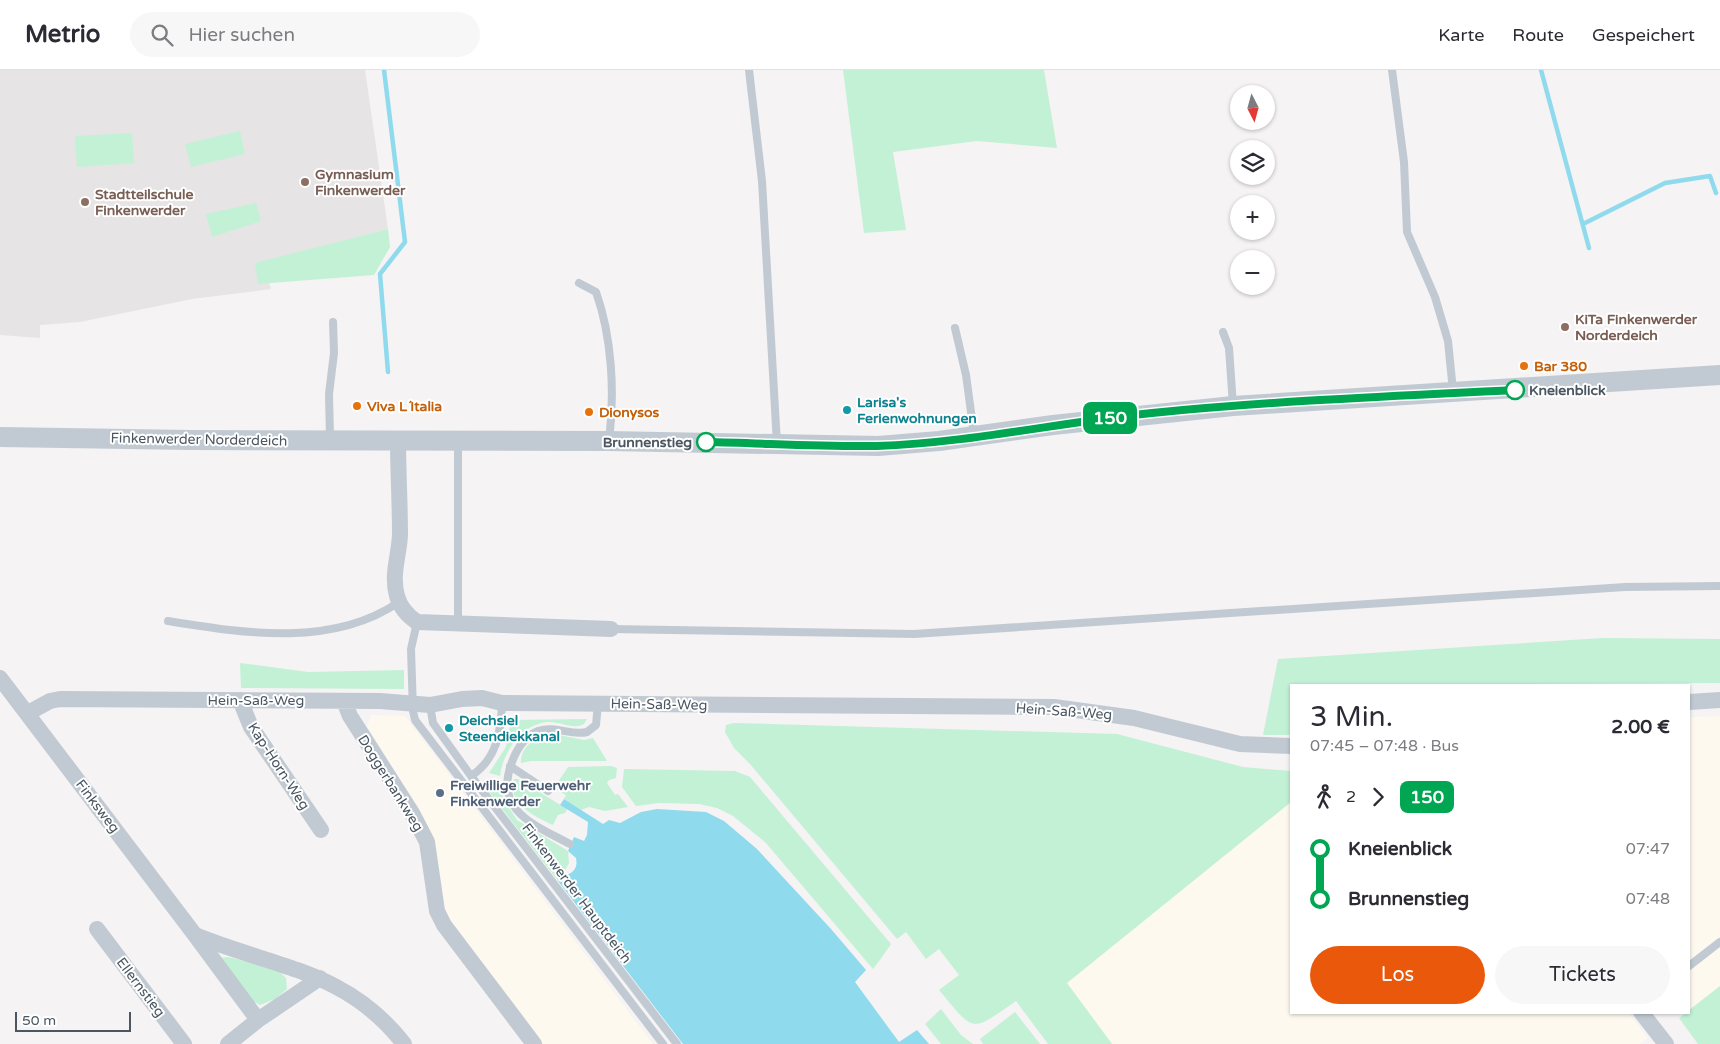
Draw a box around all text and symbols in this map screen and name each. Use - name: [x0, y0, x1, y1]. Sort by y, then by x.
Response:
- search box: [130, 12, 480, 57]
- text: Metrio: [25, 20, 100, 49]
- icon: search: [148, 21, 176, 49]
- text: Hier suchen: [188, 24, 295, 46]
- text: Karte: [1438, 24, 1484, 46]
- text: Route: [1512, 24, 1564, 46]
- text: Gespeichert: [1592, 24, 1695, 46]
- north arrow: [1230, 85, 1275, 130]
- map controls: [1230, 85, 1275, 295]
- button: layers: [1230, 140, 1275, 185]
- place label: Gymnasium Finkenwerder: [315, 166, 406, 199]
- marker: Gymnasium Finkenwerder: [299, 176, 311, 188]
- place label: Stadtteilschule Finkenwerder: [95, 186, 194, 219]
- button: +: [1230, 195, 1275, 240]
- marker: Stadtteilschule Finkenwerder: [79, 196, 91, 208]
- button: −: [1230, 250, 1275, 295]
- place label: KiTa Finkenwerder Norderdeich: [1575, 311, 1698, 344]
- marker: KiTa Finkenwerder Norderdeich: [1559, 321, 1571, 333]
- place label: Bar 380: [1534, 358, 1587, 375]
- marker: Bar 380: [1518, 360, 1530, 372]
- marker: Kneienblick: [1505, 380, 1525, 400]
- place label: Kneienblick: [1529, 382, 1606, 399]
- place label: Larisa's Ferienwohnungen: [857, 394, 977, 427]
- place label: Viva L´Italia: [367, 398, 442, 415]
- marker: Viva L´Italia: [351, 400, 363, 412]
- line badge: 150: [1081, 402, 1139, 434]
- place label: Dionysos: [599, 404, 660, 421]
- marker: Larisa's Ferienwohnungen: [841, 404, 853, 416]
- marker: Dionysos: [583, 406, 595, 418]
- text: 150: [1093, 407, 1127, 429]
- street label: Finkenwerder Norderdeich: [110, 429, 288, 450]
- marker: Brunnenstieg: [696, 432, 716, 452]
- place label: Brunnenstieg: [603, 434, 692, 451]
- street label: Hein-Saß-Weg: [208, 692, 304, 709]
- street label: Hein-Saß-Weg: [610, 695, 708, 714]
- street label: Hein-Saß-Weg: [1015, 700, 1113, 723]
- text: 3 Min.: [1310, 700, 1393, 734]
- place label: Deichsiel Steendiekkanal: [459, 712, 560, 745]
- text: 2.00 €: [1611, 716, 1670, 738]
- street label: Kap-Horn-Weg: [244, 719, 313, 813]
- marker: Deichsiel Steendiekkanal: [443, 722, 455, 734]
- street label: Doggerbankweg: [354, 732, 427, 835]
- text: 07:45 – 07:48 · Bus: [1310, 736, 1459, 756]
- street label: Finksweg: [72, 776, 123, 836]
- place label: Freiwillige Feuerwehr Finkenwerder: [450, 777, 591, 810]
- icon: walk: [1310, 783, 1338, 811]
- icon: forward: [1364, 783, 1392, 811]
- text: 150: [1410, 786, 1444, 808]
- marker: Freiwillige Feuerwehr Finkenwerder: [434, 787, 446, 799]
- text: 2: [1346, 787, 1356, 807]
- street label: Finkenwerder Hauptdeich: [518, 820, 635, 967]
- text: Kneienblick: [1348, 838, 1452, 860]
- text: 07:47: [1626, 839, 1670, 859]
- text: Brunnenstieg: [1348, 888, 1469, 910]
- text: 07:48: [1626, 889, 1670, 909]
- button: Los: [1310, 946, 1485, 1004]
- button: Tickets: [1495, 946, 1670, 1004]
- street label: Ellernstieg: [113, 954, 168, 1020]
- scale bar: [15, 1009, 131, 1032]
- text: 50 m: [22, 1012, 56, 1029]

